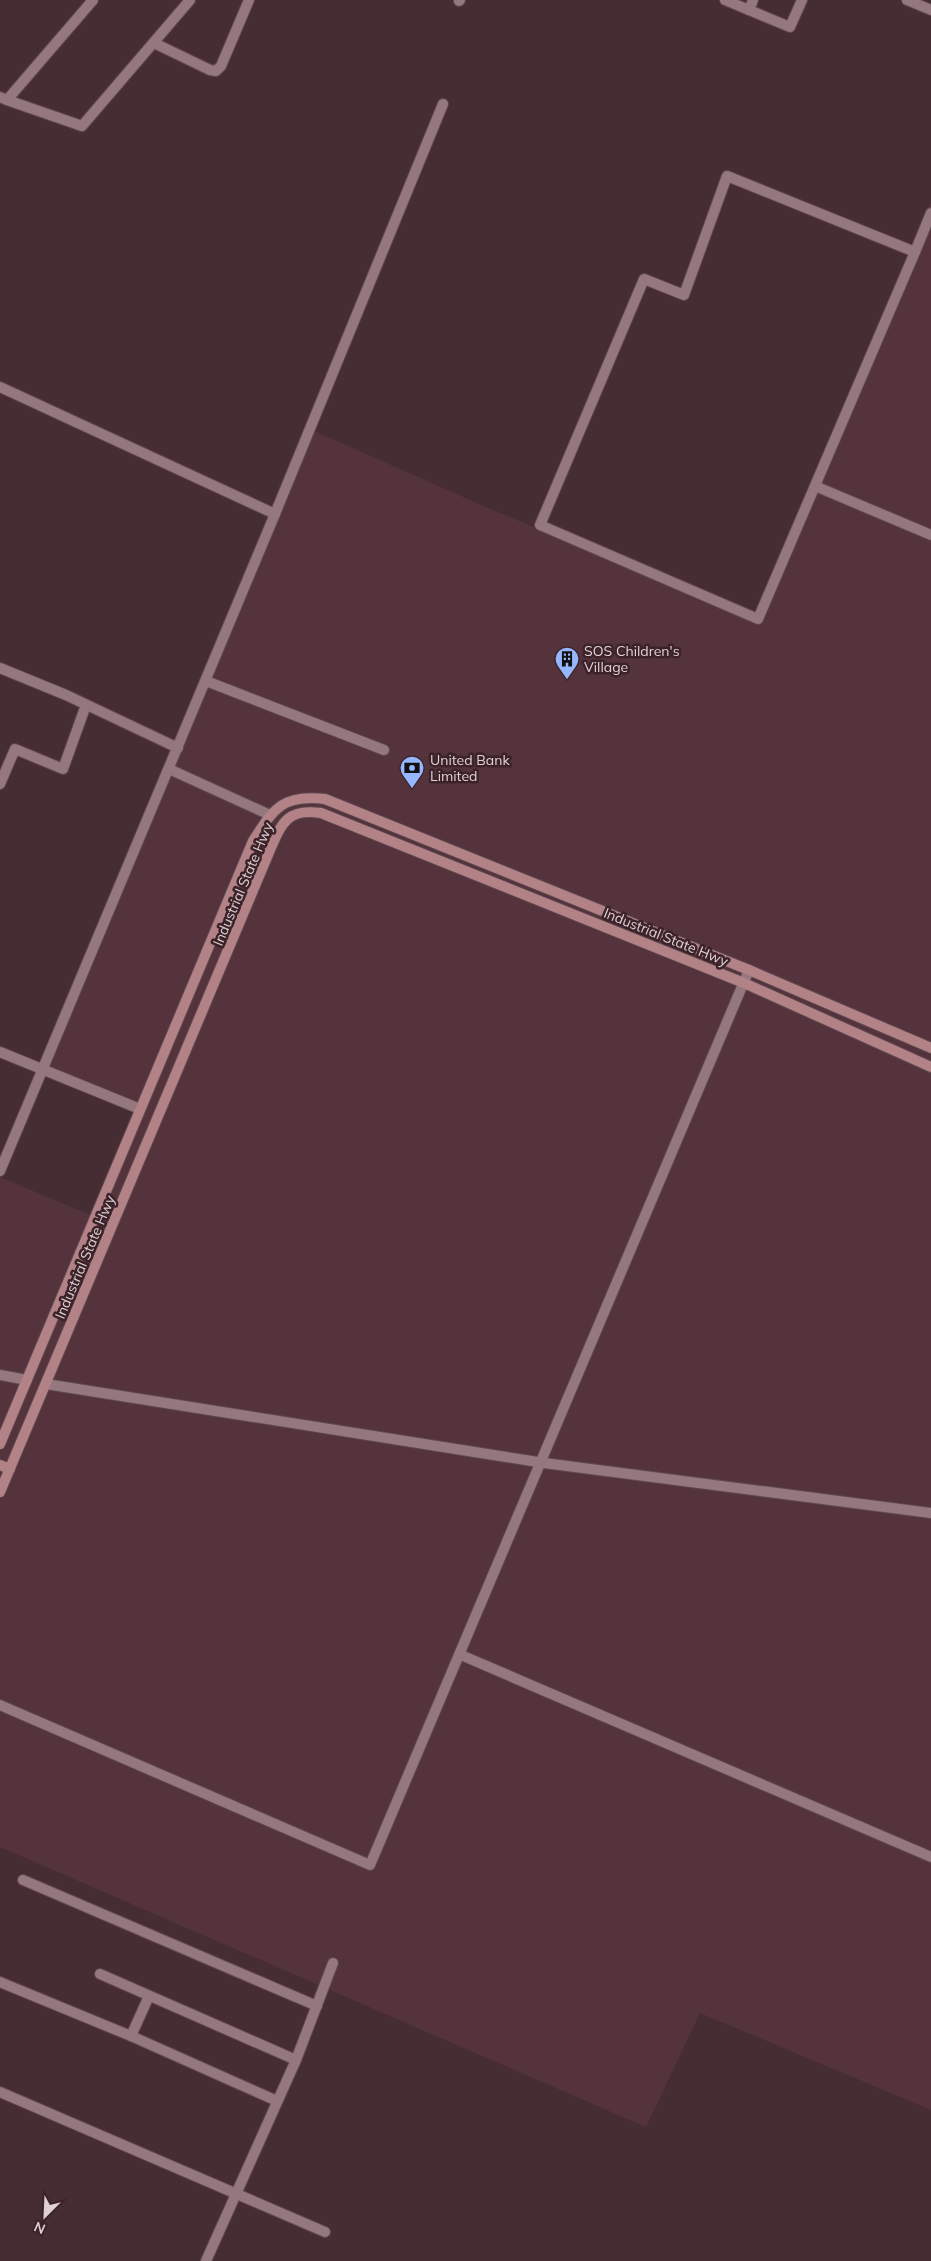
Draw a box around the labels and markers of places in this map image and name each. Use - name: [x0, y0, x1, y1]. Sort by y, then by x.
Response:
- place label: SOS Children's Village: [584, 642, 680, 676]
- building icon: SOS Children's Village: [554, 646, 580, 680]
- place label: United Bank Limited: [430, 751, 510, 785]
- bank icon: United Bank Limited: [399, 755, 425, 789]

